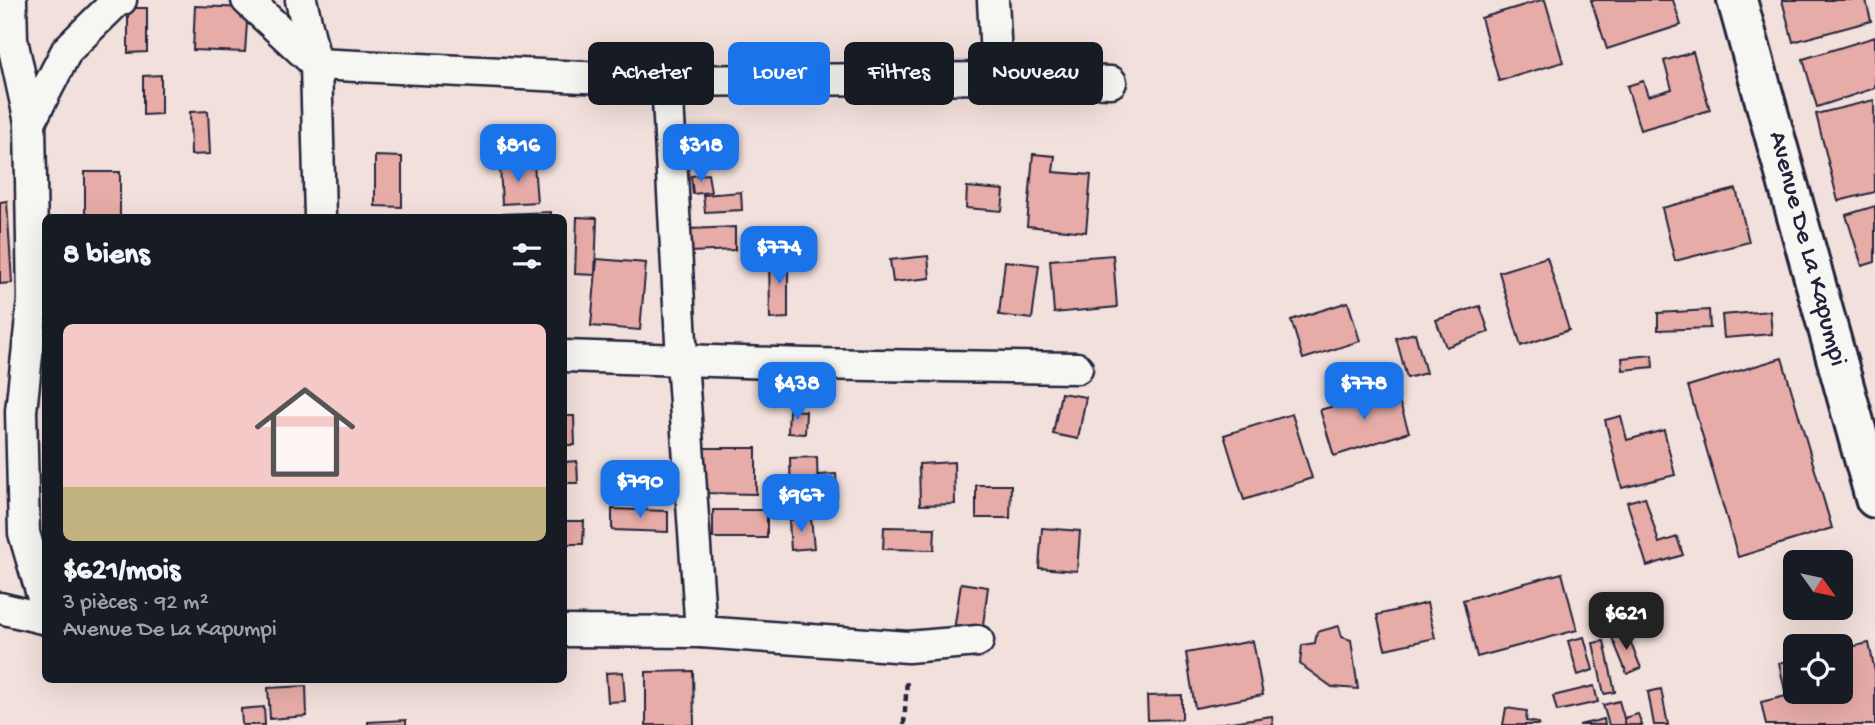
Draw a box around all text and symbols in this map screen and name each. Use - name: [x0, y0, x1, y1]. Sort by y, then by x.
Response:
- chip: Acheter: [588, 42, 714, 105]
- chip: Louer: [728, 42, 830, 105]
- chip: Filtres: [844, 42, 954, 105]
- chip: Nouveau: [968, 42, 1103, 105]
- pin: $816: [477, 124, 559, 184]
- pin: $318: [660, 124, 742, 184]
- street label: Avenue De La Kapumpi: [1760, 128, 1852, 370]
- text: $816: [496, 133, 540, 160]
- text: $318: [679, 133, 723, 160]
- pin: $774: [738, 226, 820, 286]
- text: $774: [756, 235, 802, 262]
- icon: filters: [508, 237, 546, 275]
- text: 8 biens: [63, 239, 150, 274]
- pin: $438: [756, 362, 838, 422]
- pin: $778: [1323, 362, 1405, 422]
- icon: home: [242, 369, 368, 495]
- text: $438: [774, 371, 820, 398]
- text: $778: [1341, 371, 1387, 398]
- pin: $790: [599, 461, 681, 520]
- text: $790: [617, 469, 663, 496]
- pin: $967: [760, 475, 842, 534]
- text: $967: [778, 483, 824, 510]
- north arrow: [1783, 550, 1853, 620]
- map controls: [1783, 550, 1853, 704]
- text: $621/mois: [63, 555, 180, 590]
- text: 3 pièces · 92 m²: [63, 590, 209, 617]
- pin: $621: [1585, 592, 1667, 652]
- text: $621: [1605, 601, 1647, 628]
- text: Avenue De La Kapumpi: [63, 617, 277, 644]
- button: locate: [1783, 634, 1853, 704]

